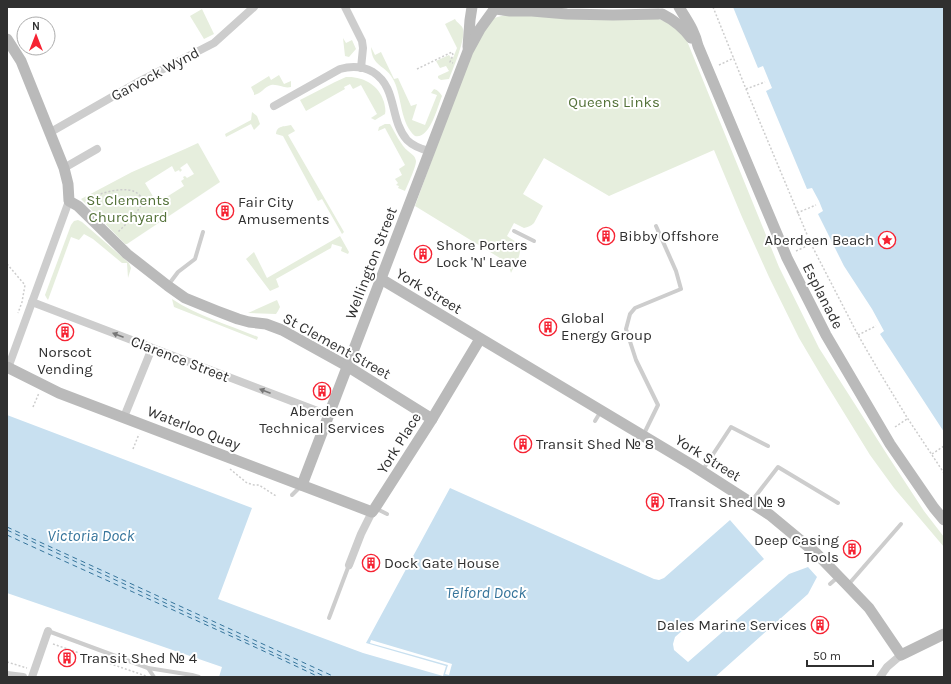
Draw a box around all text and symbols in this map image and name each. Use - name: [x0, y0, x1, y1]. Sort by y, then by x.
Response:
- north arrow: [16, 16, 56, 56]
- text: N: [32, 20, 40, 33]
- street label: Garvock Wynd: [108, 43, 202, 105]
- park label: Queens Links: [568, 93, 660, 111]
- park label: St Clements Churchyard: [86, 191, 170, 226]
- place label: Fair City Amusements: [238, 193, 330, 228]
- building icon: Fair City Amusements: [215, 201, 235, 221]
- street label: Wellington Street: [341, 204, 401, 322]
- building icon: Bibby Offshore: [596, 226, 616, 246]
- place label: Bibby Offshore: [619, 227, 719, 245]
- place icon: Aberdeen Beach: [877, 230, 897, 250]
- place label: Aberdeen Beach: [764, 231, 874, 249]
- place label: Shore Porters Lock 'N' Leave: [436, 236, 528, 271]
- building icon: Shore Porters Lock 'N' Leave: [413, 244, 433, 264]
- street label: Esplanade: [799, 260, 847, 332]
- street label: York Street: [393, 264, 466, 318]
- street label: St Clement Street: [280, 309, 394, 383]
- place label: Global Energy Group: [561, 309, 652, 344]
- building icon: Global Energy Group: [538, 317, 558, 337]
- building icon: Norscot Vending: [55, 322, 75, 342]
- one-way arrow: [111, 331, 123, 337]
- street label: Clarence Street: [128, 332, 232, 386]
- place label: Norscot Vending: [37, 343, 93, 378]
- building icon: Aberdeen Technical Services: [312, 381, 332, 401]
- one-way arrow: [259, 388, 271, 394]
- street label: Waterloo Quay: [145, 402, 243, 454]
- place label: Aberdeen Technical Services: [259, 402, 385, 437]
- street label: York Place: [373, 409, 425, 477]
- street label: York Street: [672, 431, 744, 485]
- building icon: Transit Shed № 8: [513, 434, 533, 454]
- place label: Transit Shed № 8: [536, 435, 654, 453]
- building icon: Transit Shed № 9: [645, 492, 665, 512]
- place label: Transit Shed № 9: [668, 493, 785, 511]
- water label: Victoria Dock: [47, 526, 136, 545]
- place label: Deep Casing Tools: [754, 531, 840, 566]
- building icon: Deep Casing Tools: [842, 539, 862, 559]
- building icon: Dock Gate House: [361, 553, 381, 573]
- place label: Dock Gate House: [384, 554, 500, 572]
- water label: Telford Dock: [446, 583, 527, 602]
- building icon: Dales Marine Services: [810, 615, 830, 635]
- place label: Dales Marine Services: [657, 616, 807, 634]
- scale bar: [807, 642, 873, 668]
- building icon: Transit Shed № 4: [57, 648, 77, 668]
- place label: Transit Shed № 4: [80, 649, 198, 667]
- text: 50 m: [813, 649, 841, 663]

